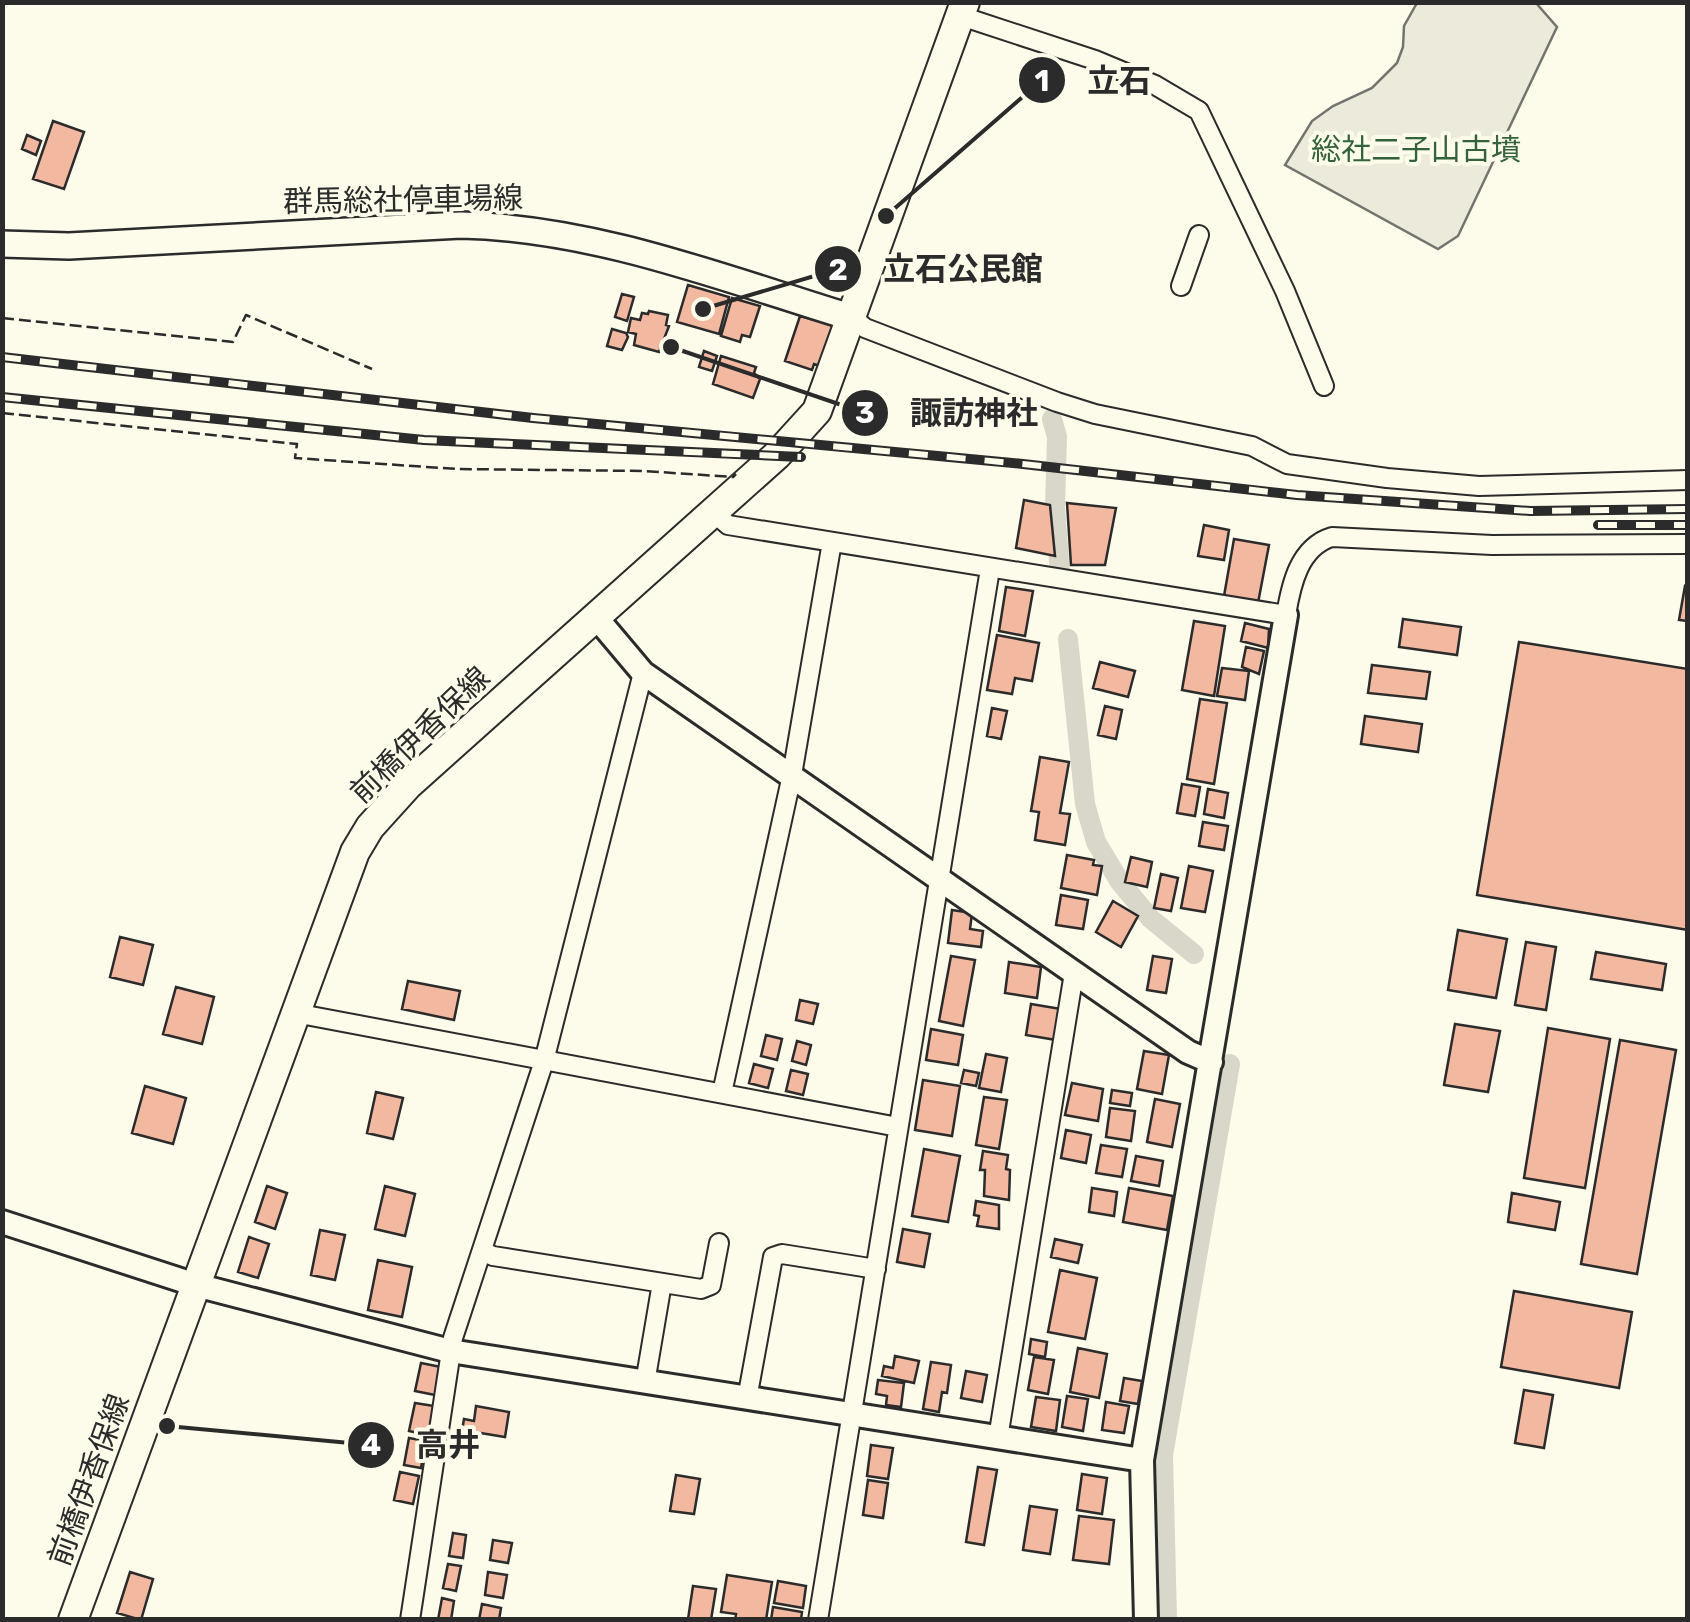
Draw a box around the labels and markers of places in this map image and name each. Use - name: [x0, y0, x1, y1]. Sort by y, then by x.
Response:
- callout: 立石: [1017, 49, 1171, 111]
- callout: 立石公民館: [813, 238, 1063, 300]
- callout: 諏訪神社: [840, 382, 1058, 444]
- callout: 高井: [346, 1414, 500, 1476]

